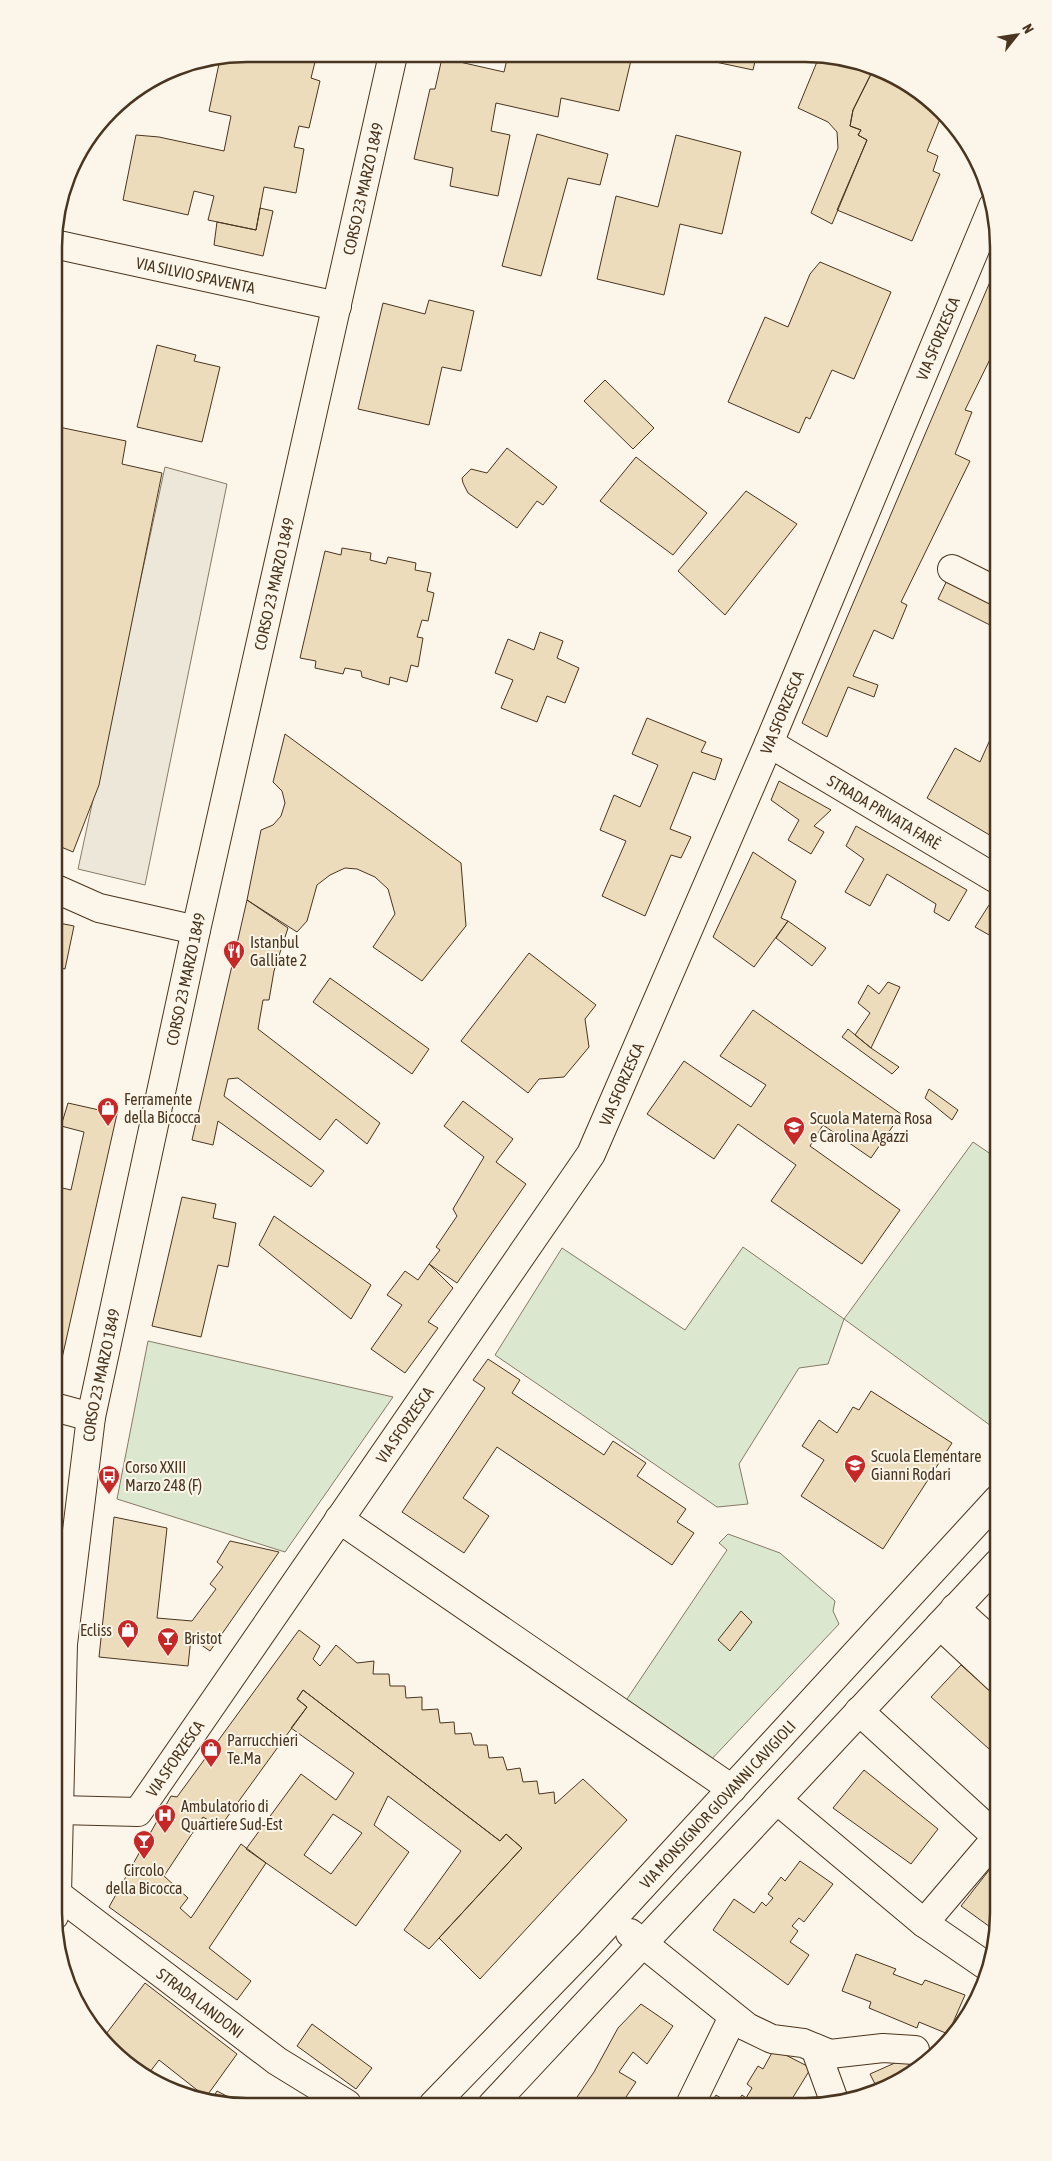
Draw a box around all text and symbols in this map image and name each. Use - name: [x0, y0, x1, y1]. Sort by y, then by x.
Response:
- north arrow: [992, 10, 1042, 60]
- text: N: [1019, 21, 1037, 36]
- street label: CORSO 23 MARZO 1849: [339, 121, 387, 257]
- street label: VIA SILVIO SPAVENTA: [134, 253, 257, 297]
- street label: VIA SFORZESCA: [912, 294, 963, 383]
- street label: CORSO 23 MARZO 1849: [250, 516, 298, 652]
- street label: VIA SFORZESCA: [756, 668, 807, 757]
- street label: STRADA PRIVATA FARÈ: [824, 771, 944, 853]
- street label: CORSO 23 MARZO 1849: [162, 911, 209, 1047]
- place label: Istanbul Galliate 2: [250, 933, 307, 969]
- restaurant icon: Istanbul Galliate 2: [222, 939, 246, 970]
- street label: VIA SFORZESCA: [595, 1040, 647, 1128]
- place label: Ferramente della Bicocca: [124, 1090, 201, 1126]
- shop icon: Ferramente della Bicocca: [96, 1096, 120, 1127]
- place label: Scuola Materna Rosa e Carolina Agazzi: [810, 1109, 932, 1146]
- school or university icon: Scuola Materna Rosa e Carolina Agazzi: [782, 1115, 806, 1146]
- street label: CORSO 23 MARZO 1849: [79, 1307, 123, 1443]
- street label: VIA SFORZESCA: [372, 1383, 437, 1466]
- place label: Scuola Elementare Gianni Rodari: [871, 1447, 982, 1483]
- school or university icon: Scuola Elementare Gianni Rodari: [843, 1453, 867, 1484]
- place label: Corso XXIII Marzo 248 (F): [125, 1458, 202, 1495]
- bus stop icon: Corso XXIII Marzo 248 (F): [97, 1464, 121, 1495]
- shop icon: Ecliss: [116, 1618, 140, 1649]
- place label: Ecliss: [80, 1621, 112, 1639]
- bar icon: Bristot: [156, 1626, 180, 1657]
- place label: Bristot: [184, 1629, 223, 1647]
- street label: VIA SFORZESCA: [142, 1717, 207, 1800]
- street label: VIA MONSIGNOR GIOVANNI CAVIGIOLI: [636, 1717, 799, 1892]
- place label: Parrucchieri Te.Ma: [227, 1731, 298, 1767]
- shop icon: Parrucchieri Te.Ma: [199, 1737, 223, 1768]
- place label: Ambulatorio di Quartiere Sud-Est: [181, 1797, 283, 1833]
- hospital icon: Ambulatorio di Quartiere Sud-Est: [153, 1803, 177, 1834]
- bar icon: Circolo della Bicocca: [132, 1829, 156, 1860]
- place label: Circolo della Bicocca: [106, 1861, 182, 1897]
- street label: STRADA LANDONI: [154, 1964, 247, 2041]

